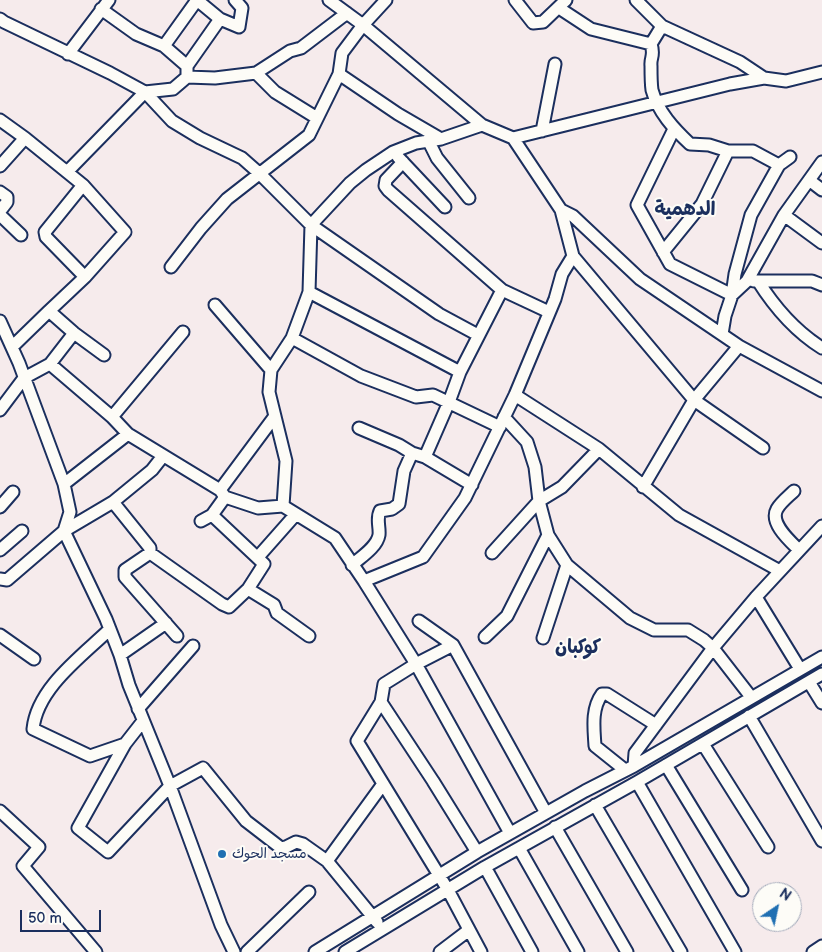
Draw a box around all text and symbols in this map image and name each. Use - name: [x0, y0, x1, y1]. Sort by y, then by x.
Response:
- district label: الدهمية: [655, 199, 715, 221]
- district label: كوكبان: [555, 637, 601, 659]
- place label: مسجد الحوك: [232, 846, 307, 862]
- marker: مسجد الحوك: [216, 848, 228, 860]
- north arrow: [752, 882, 802, 932]
- text: N: [776, 885, 794, 905]
- scale bar: [22, 900, 104, 932]
- text: 50 m: [28, 909, 62, 928]

